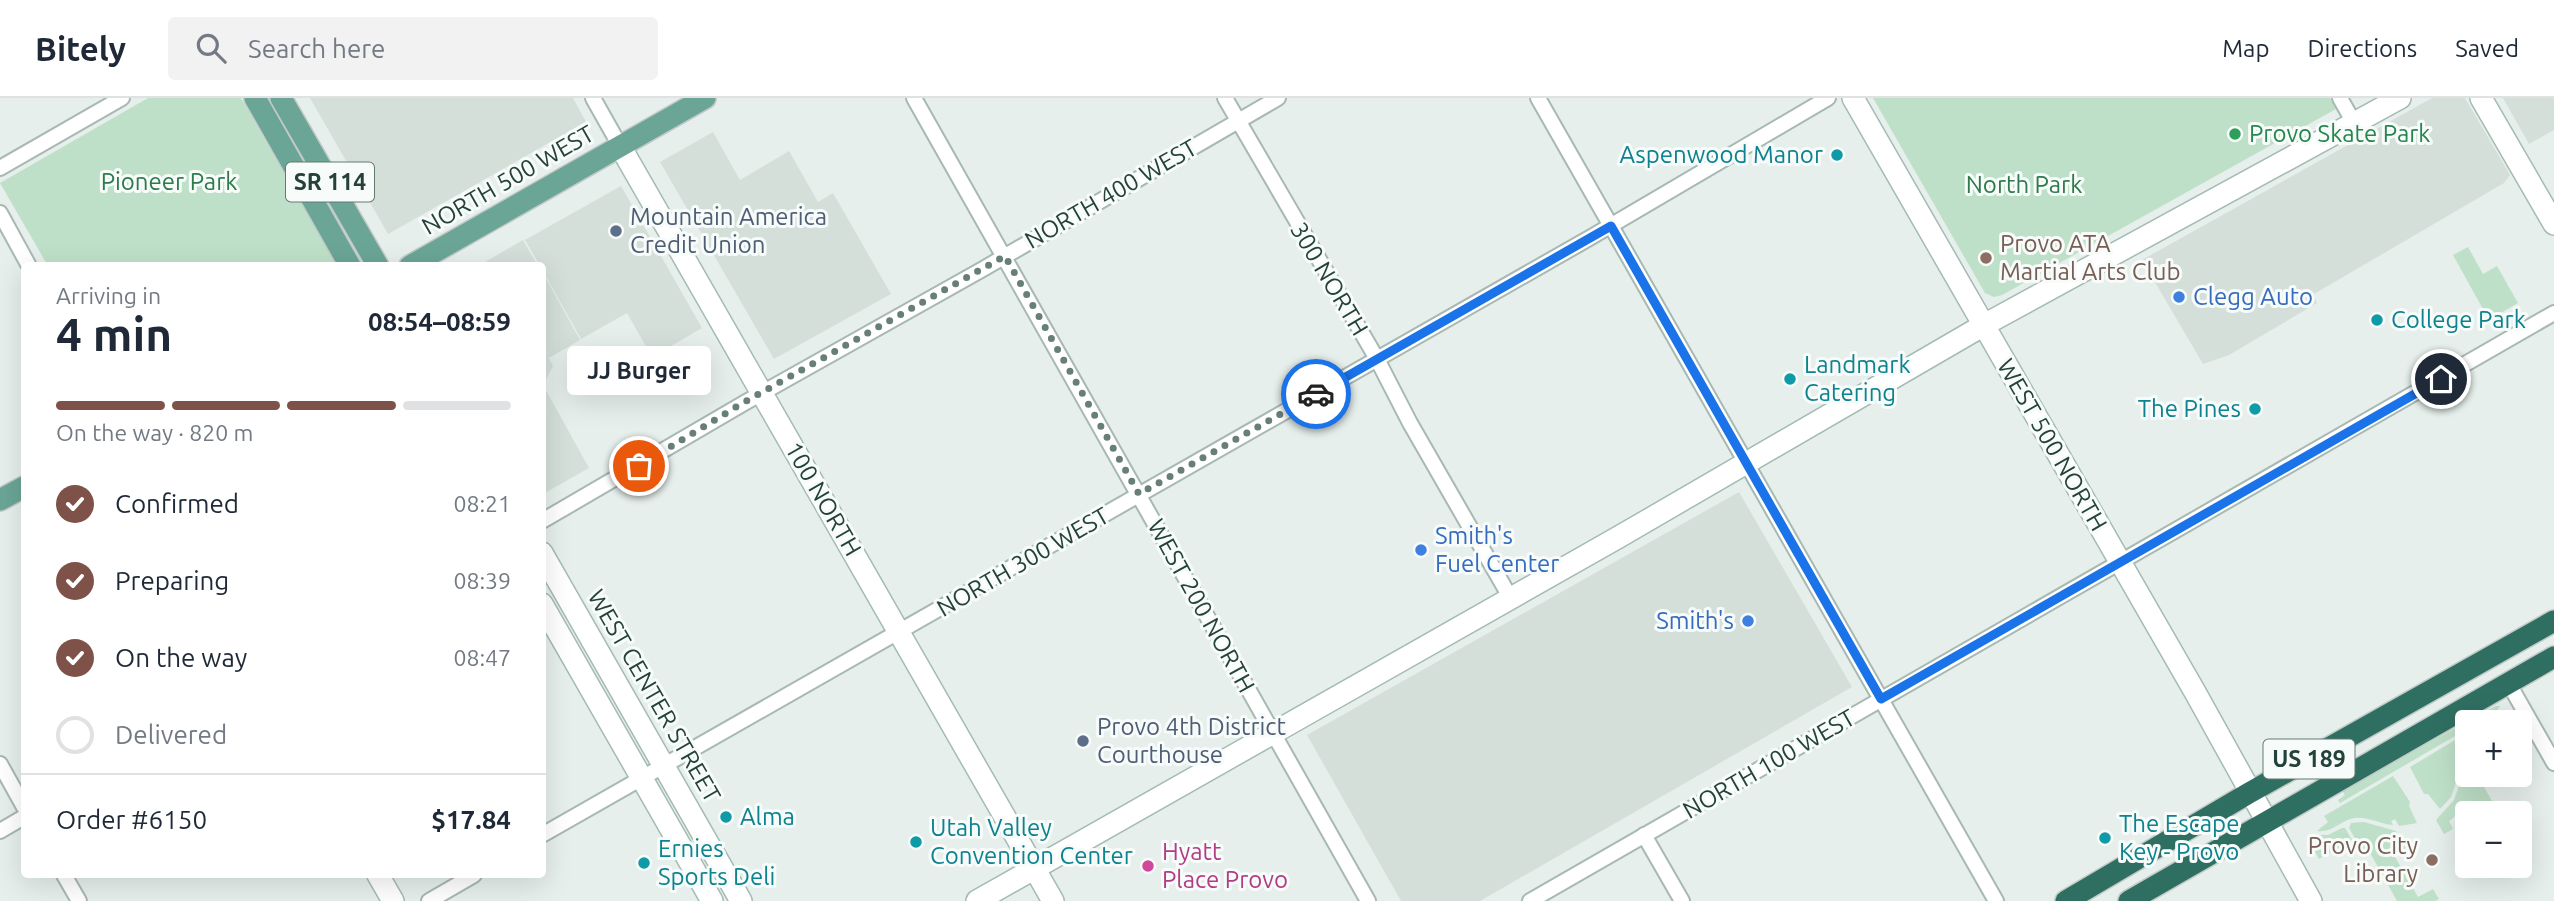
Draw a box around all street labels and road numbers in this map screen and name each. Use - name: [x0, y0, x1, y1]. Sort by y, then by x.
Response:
- street label: NORTH 500 WEST: [417, 119, 598, 240]
- street label: NORTH 400 WEST: [1020, 133, 1201, 254]
- road number: SR 114: [286, 162, 374, 202]
- street label: 300 NORTH: [1285, 217, 1374, 340]
- street label: WEST 500 NORTH: [1992, 354, 2113, 535]
- street label: 100 NORTH: [780, 437, 867, 560]
- street label: NORTH 300 WEST: [932, 501, 1113, 622]
- street label: WEST 200 NORTH: [1143, 514, 1260, 697]
- street label: WEST CENTER STREET: [583, 585, 726, 807]
- street label: NORTH 100 WEST: [1678, 703, 1859, 824]
- road number: US 189: [2264, 740, 2354, 778]

